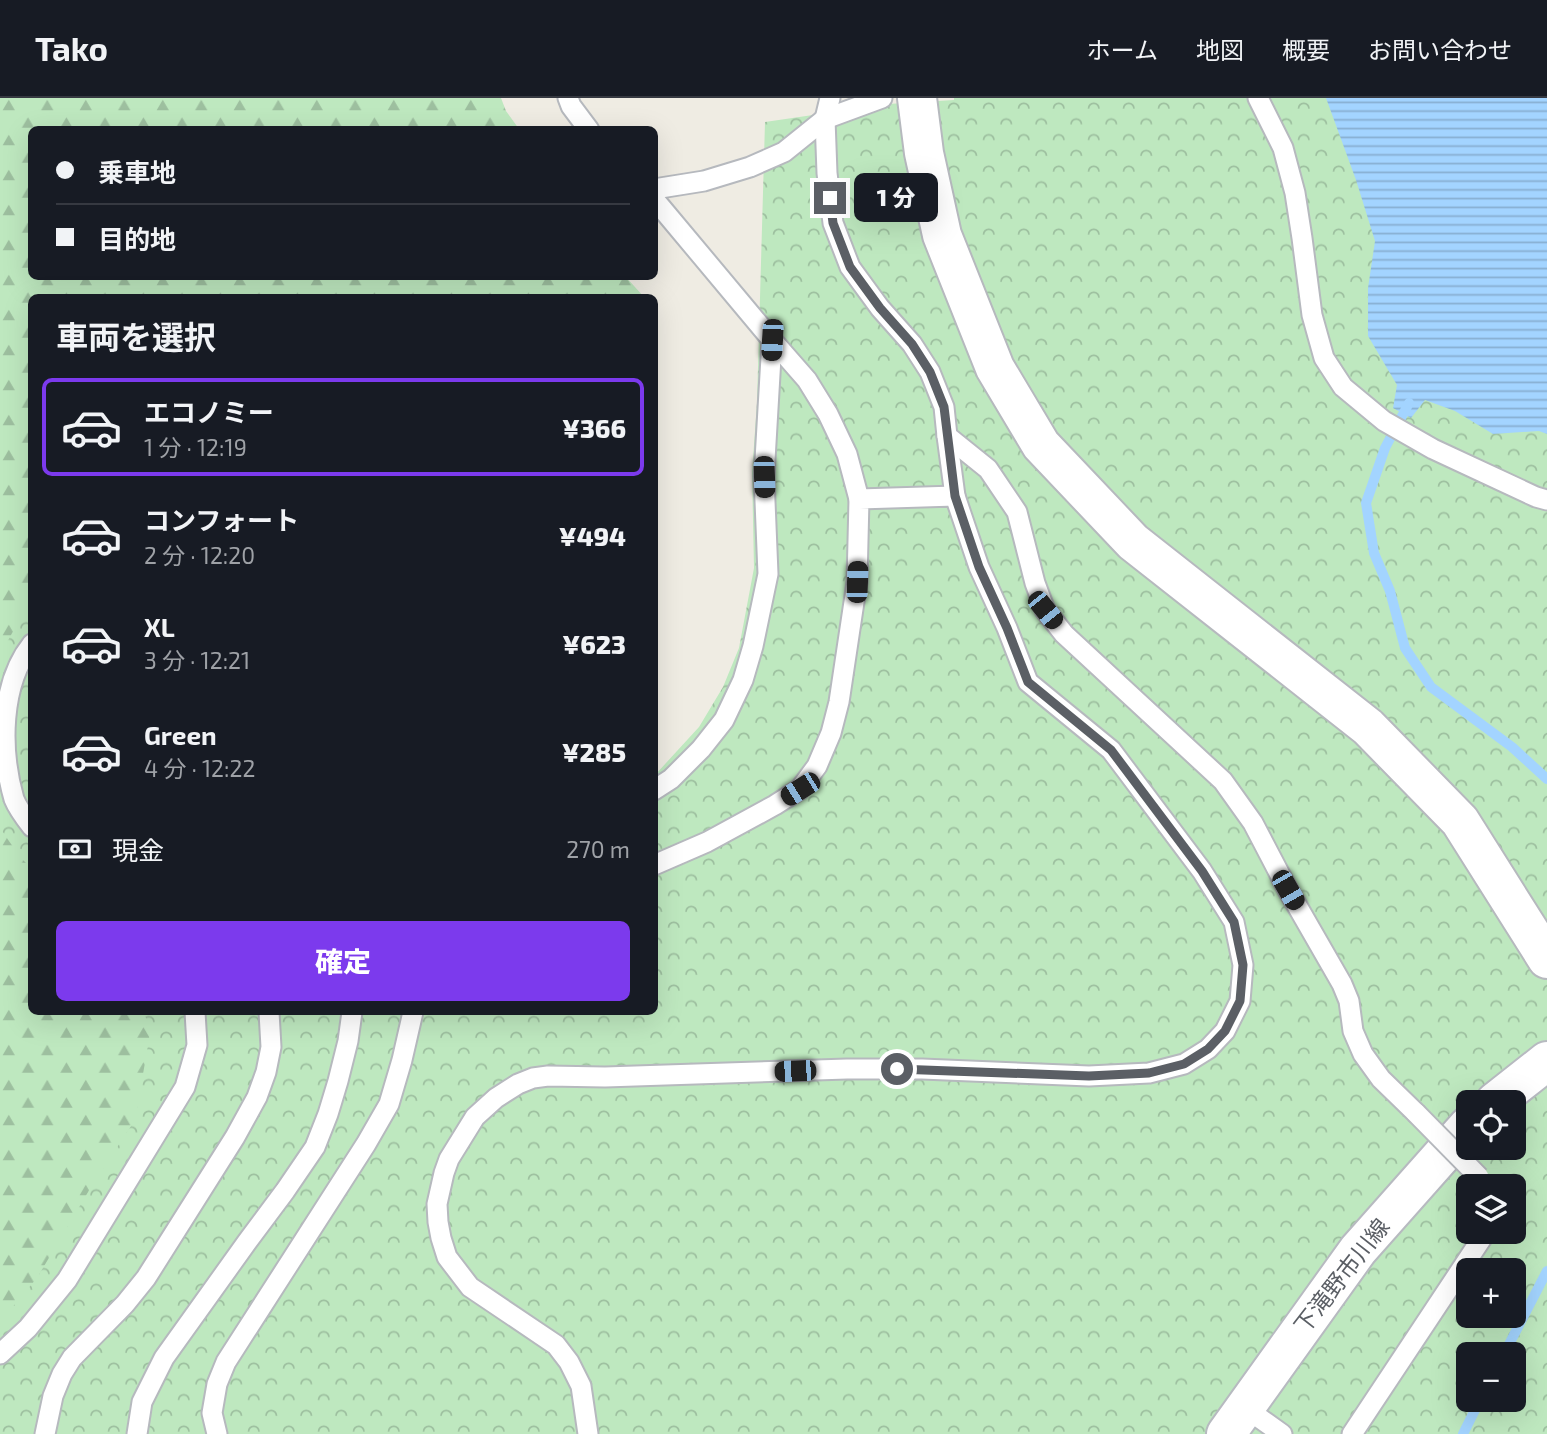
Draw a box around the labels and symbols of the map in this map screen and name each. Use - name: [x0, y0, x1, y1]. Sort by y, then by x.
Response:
- callout: 1 分: [854, 174, 938, 222]
- route end: [814, 182, 846, 214]
- car: [761, 318, 784, 362]
- car: [753, 456, 776, 498]
- car: [846, 561, 869, 603]
- car: [1024, 587, 1067, 633]
- car: [777, 769, 824, 809]
- car: [1269, 867, 1308, 913]
- route start: [881, 1053, 913, 1085]
- car: [774, 1060, 817, 1082]
- street label: 下滝野市川線: [1288, 1212, 1395, 1338]

